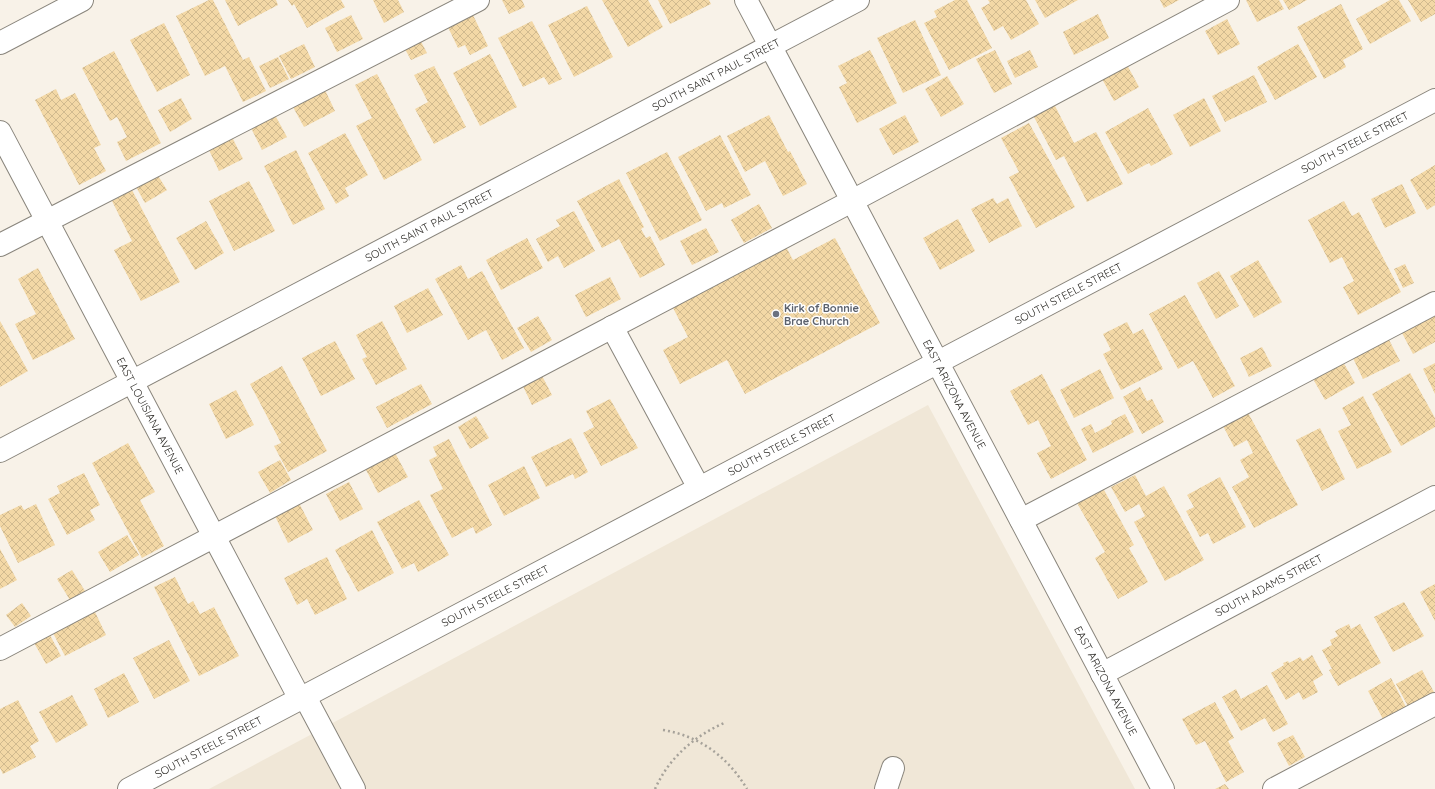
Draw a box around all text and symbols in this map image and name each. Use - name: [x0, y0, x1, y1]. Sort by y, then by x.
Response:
- street label: SOUTH SAINT PAUL STREET: [650, 35, 783, 114]
- street label: SOUTH STEELE STREET: [1299, 108, 1411, 176]
- street label: SOUTH SAINT PAUL STREET: [363, 186, 496, 265]
- street label: SOUTH STEELE STREET: [1012, 259, 1125, 328]
- place label: Kirk of Bonnie Brae Church: [784, 301, 859, 328]
- marker: Kirk of Bonnie Brae Church: [771, 309, 781, 319]
- street label: EAST ARIZONA AVENUE: [920, 337, 989, 451]
- street label: EAST LOUISIANA AVENUE: [114, 355, 187, 476]
- street label: SOUTH STEELE STREET: [725, 410, 838, 479]
- street label: SOUTH ADAMS STREET: [1213, 551, 1325, 620]
- street label: SOUTH STEELE STREET: [439, 561, 552, 630]
- street label: EAST ARIZONA AVENUE: [1071, 624, 1140, 738]
- street label: SOUTH STEELE STREET: [152, 713, 265, 781]

